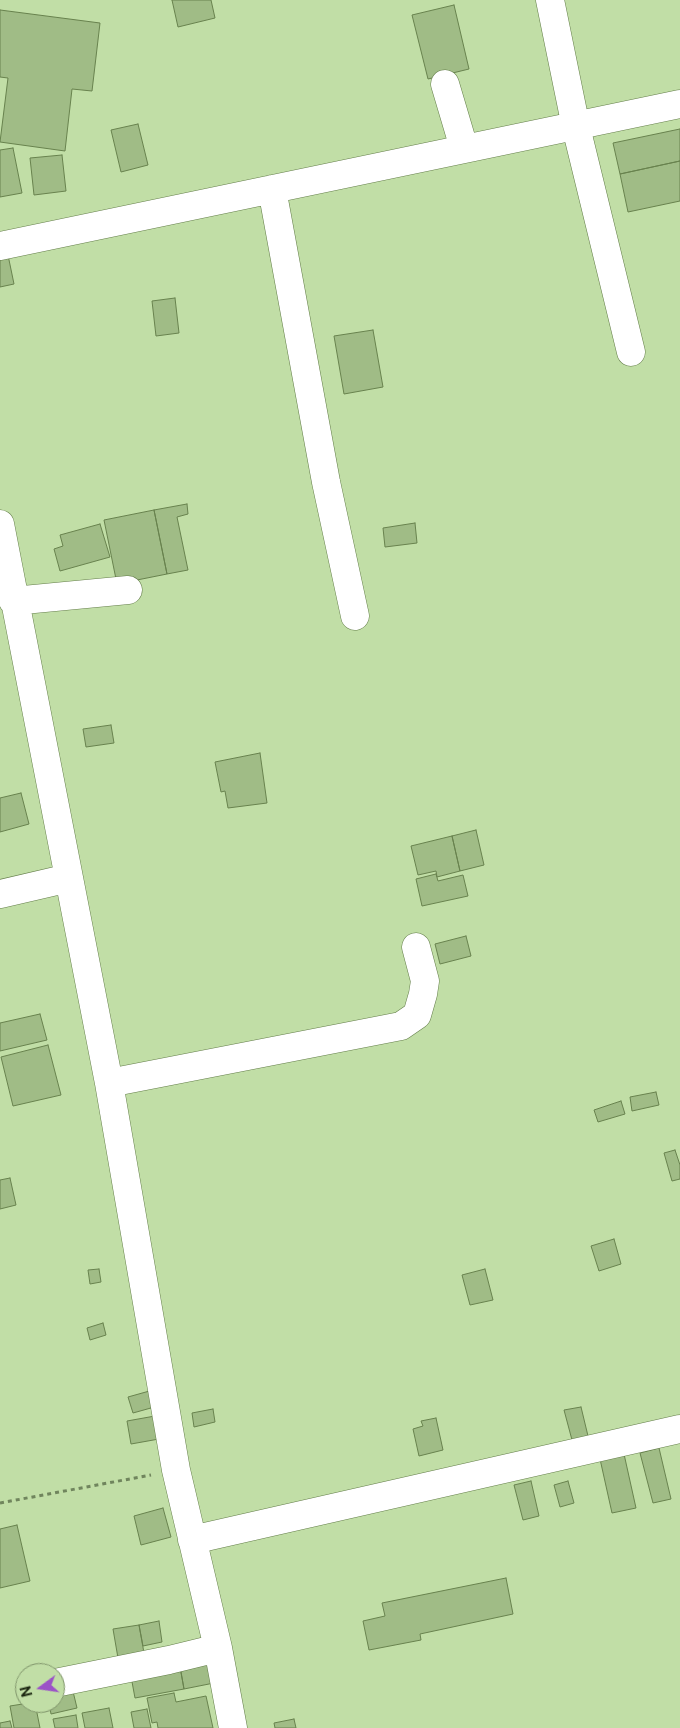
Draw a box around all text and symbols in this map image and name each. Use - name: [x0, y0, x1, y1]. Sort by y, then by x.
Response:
- north arrow: [15, 1663, 65, 1713]
- text: N: [17, 1684, 36, 1699]

